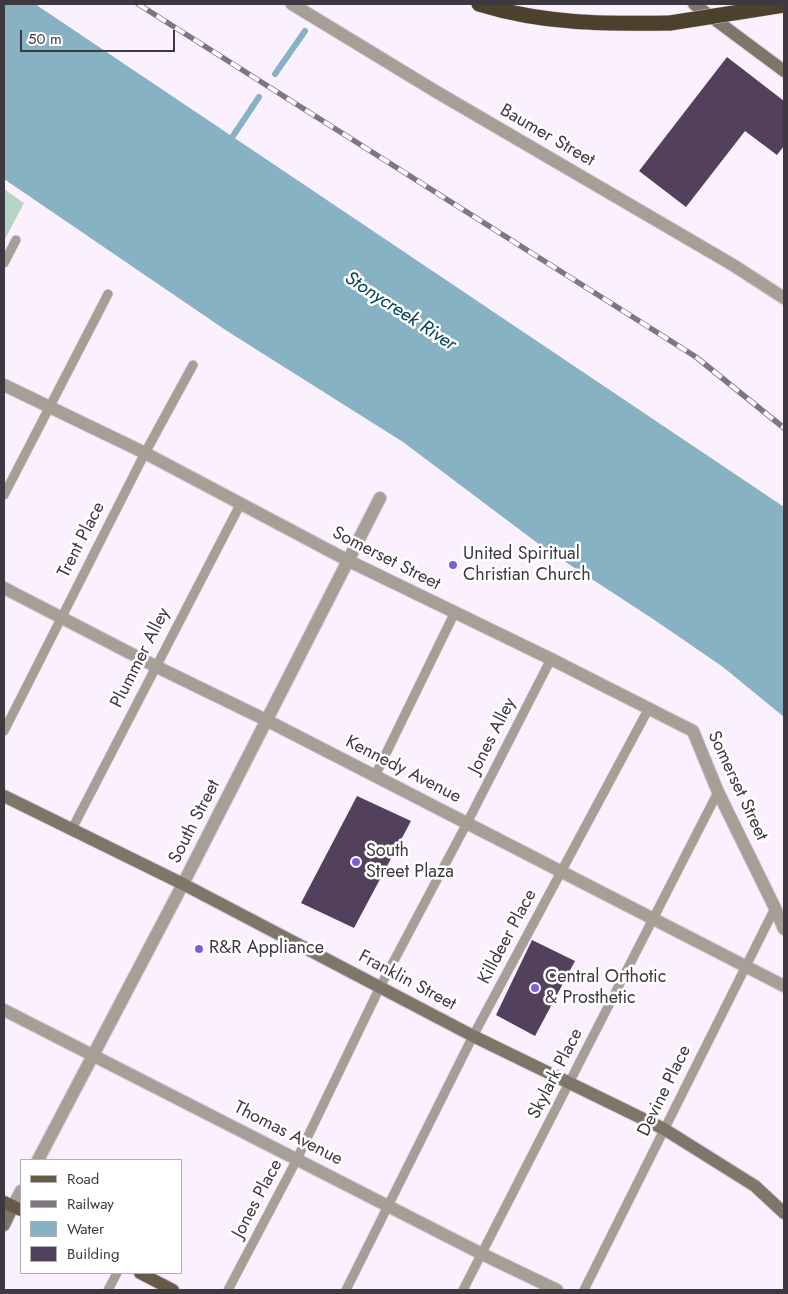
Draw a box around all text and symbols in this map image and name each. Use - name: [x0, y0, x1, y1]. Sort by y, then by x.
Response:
- scale bar: [22, 20, 178, 52]
- text: 50 m: [28, 28, 62, 50]
- street label: Baumer Street: [496, 100, 598, 172]
- water label: Stonycreek River: [340, 267, 460, 357]
- street label: Trent Place: [54, 499, 110, 581]
- street label: Somerset Street: [328, 523, 444, 595]
- place label: United Spiritual Christian Church: [463, 544, 591, 586]
- marker: United Spiritual Christian Church: [447, 559, 459, 571]
- street label: Plummer Alley: [107, 604, 175, 712]
- street label: Jones Alley: [465, 694, 521, 778]
- street label: Somerset Street: [702, 728, 772, 844]
- street label: Kennedy Avenue: [342, 732, 464, 808]
- street label: South Street: [165, 776, 225, 868]
- place label: South Street Plaza: [366, 841, 454, 884]
- marker: South Street Plaza: [350, 856, 362, 868]
- street label: Killdeer Place: [474, 886, 542, 988]
- place label: R&R Appliance: [209, 938, 324, 960]
- marker: R&R Appliance: [193, 943, 205, 955]
- street label: Franklin Street: [354, 946, 460, 1016]
- place label: Central Orthotic & Prosthetic: [545, 967, 666, 1010]
- marker: Central Orthotic & Prosthetic: [529, 982, 541, 994]
- street label: Skylark Place: [524, 1025, 588, 1123]
- street label: Devine Place: [634, 1042, 696, 1140]
- street label: Thomas Avenue: [230, 1097, 346, 1171]
- street label: Jones Place: [228, 1156, 288, 1242]
- legend: [20, 1159, 182, 1274]
- text: Road: [67, 1168, 99, 1190]
- text: Railway: [67, 1193, 114, 1215]
- text: Water: [67, 1218, 104, 1240]
- text: Building: [67, 1243, 119, 1265]

